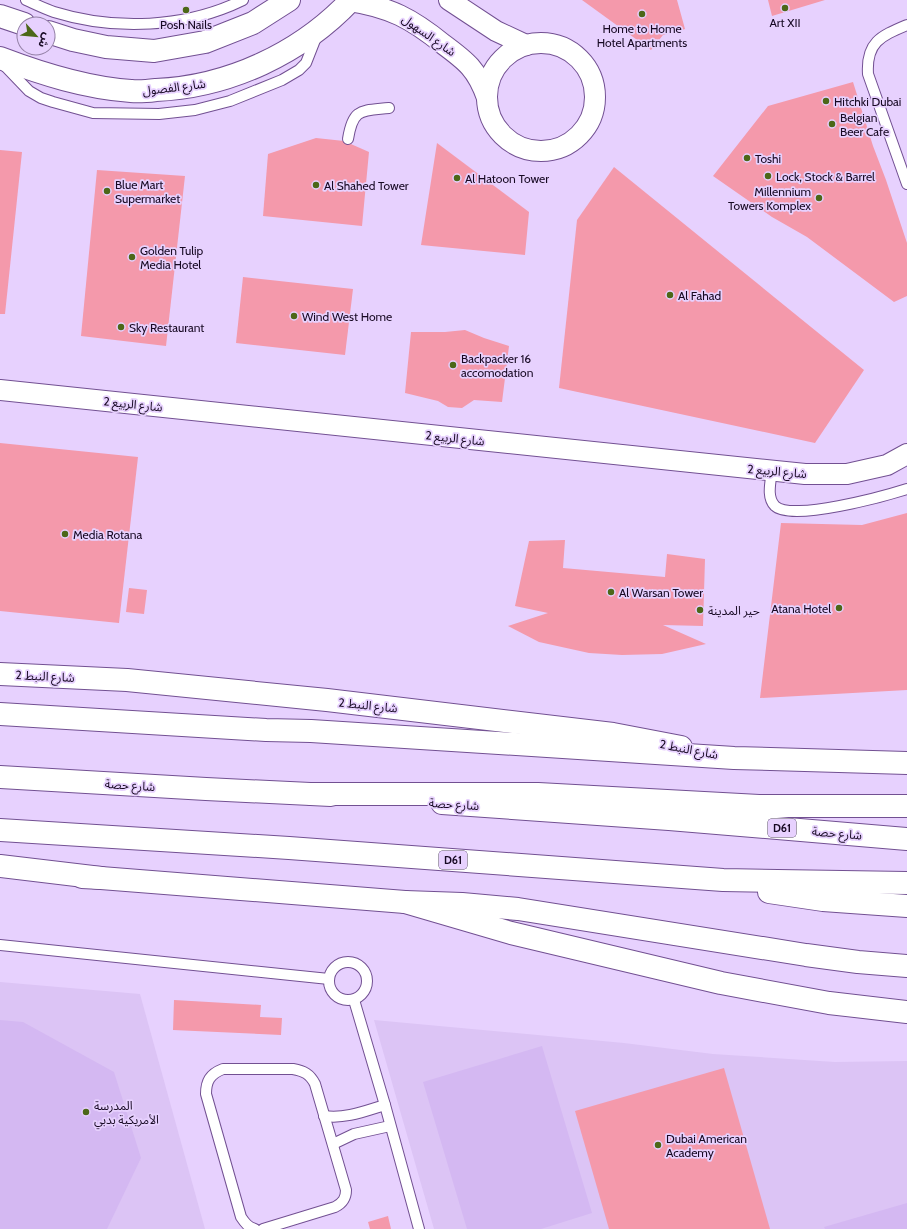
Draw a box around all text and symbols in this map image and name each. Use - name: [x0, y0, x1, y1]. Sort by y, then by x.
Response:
- marker: Art XII: [780, 3, 790, 13]
- marker: Posh Nails: [181, 5, 191, 15]
- marker: Home to Home Hotel Apartments: [637, 9, 647, 19]
- street label: شارع السهول: [398, 11, 459, 61]
- place label: Art XII: [769, 15, 801, 30]
- north arrow: [16, 16, 56, 56]
- place label: Posh Nails: [160, 17, 212, 32]
- place label: Home to Home Hotel Apartments: [597, 21, 687, 50]
- text: ش: [35, 31, 55, 50]
- street label: شارع الفصول: [142, 76, 207, 100]
- place label: Hitchki Dubai: [834, 94, 901, 109]
- marker: Hitchki Dubai: [821, 96, 831, 106]
- place label: Belgian Beer Cafe: [840, 110, 889, 139]
- marker: Belgian Beer Cafe: [827, 119, 837, 129]
- place label: Toshi: [755, 151, 781, 166]
- marker: Toshi: [742, 153, 752, 163]
- place label: Lock, Stock & Barrel: [776, 169, 875, 184]
- place label: Al Hatoon Tower: [465, 171, 549, 186]
- marker: Lock, Stock & Barrel: [763, 171, 773, 181]
- marker: Al Hatoon Tower: [452, 173, 462, 183]
- place label: Blue Mart Supermarket: [115, 177, 180, 206]
- place label: Al Shahed Tower: [324, 178, 409, 193]
- marker: Al Shahed Tower: [311, 180, 321, 190]
- place label: Millennium Towers Komplex: [728, 184, 811, 213]
- marker: Blue Mart Supermarket: [102, 186, 112, 196]
- marker: Millennium Towers Komplex: [814, 193, 824, 203]
- place label: Golden Tulip Media Hotel: [140, 243, 204, 272]
- marker: Golden Tulip Media Hotel: [127, 252, 137, 262]
- place label: Al Fahad: [678, 288, 721, 303]
- marker: Al Fahad: [665, 290, 675, 300]
- place label: Wind West Home: [302, 309, 392, 324]
- marker: Wind West Home: [289, 311, 299, 321]
- place label: Sky Restaurant: [129, 320, 204, 335]
- marker: Sky Restaurant: [116, 322, 126, 332]
- place label: Backpacker 16 accomodation: [461, 351, 534, 380]
- marker: Backpacker 16 accomodation: [448, 360, 458, 370]
- street label: شارع الربيع 2: [102, 393, 163, 417]
- street label: شارع الربيع 2: [424, 427, 485, 451]
- street label: شارع الربيع 2: [747, 461, 807, 483]
- place label: Media Rotana: [73, 527, 142, 542]
- marker: Media Rotana: [60, 529, 70, 539]
- place label: Al Warsan Tower: [619, 585, 703, 600]
- marker: Al Warsan Tower: [606, 587, 616, 597]
- place label: Atana Hotel: [771, 601, 831, 616]
- place label: حير المدينة: [708, 603, 760, 618]
- marker: Atana Hotel: [834, 603, 844, 613]
- marker: حير المدينة: [695, 605, 705, 615]
- street label: شارع النبط 2: [15, 667, 75, 687]
- street label: شارع النبط 2: [338, 694, 398, 718]
- street label: شارع النبط 2: [658, 736, 720, 764]
- street label: شارع حصة: [104, 776, 156, 796]
- street label: شارع حصة: [428, 795, 480, 815]
- road number: D61: [768, 819, 796, 837]
- street label: شارع حصة: [811, 823, 863, 845]
- road number: D61: [439, 851, 467, 869]
- place label: المدرسة الأمريكية بدبي: [94, 1098, 159, 1129]
- marker: المدرسة الأمريكية بدبي: [81, 1107, 91, 1117]
- place label: Dubai American Academy: [666, 1131, 747, 1160]
- marker: Dubai American Academy: [653, 1140, 663, 1150]

